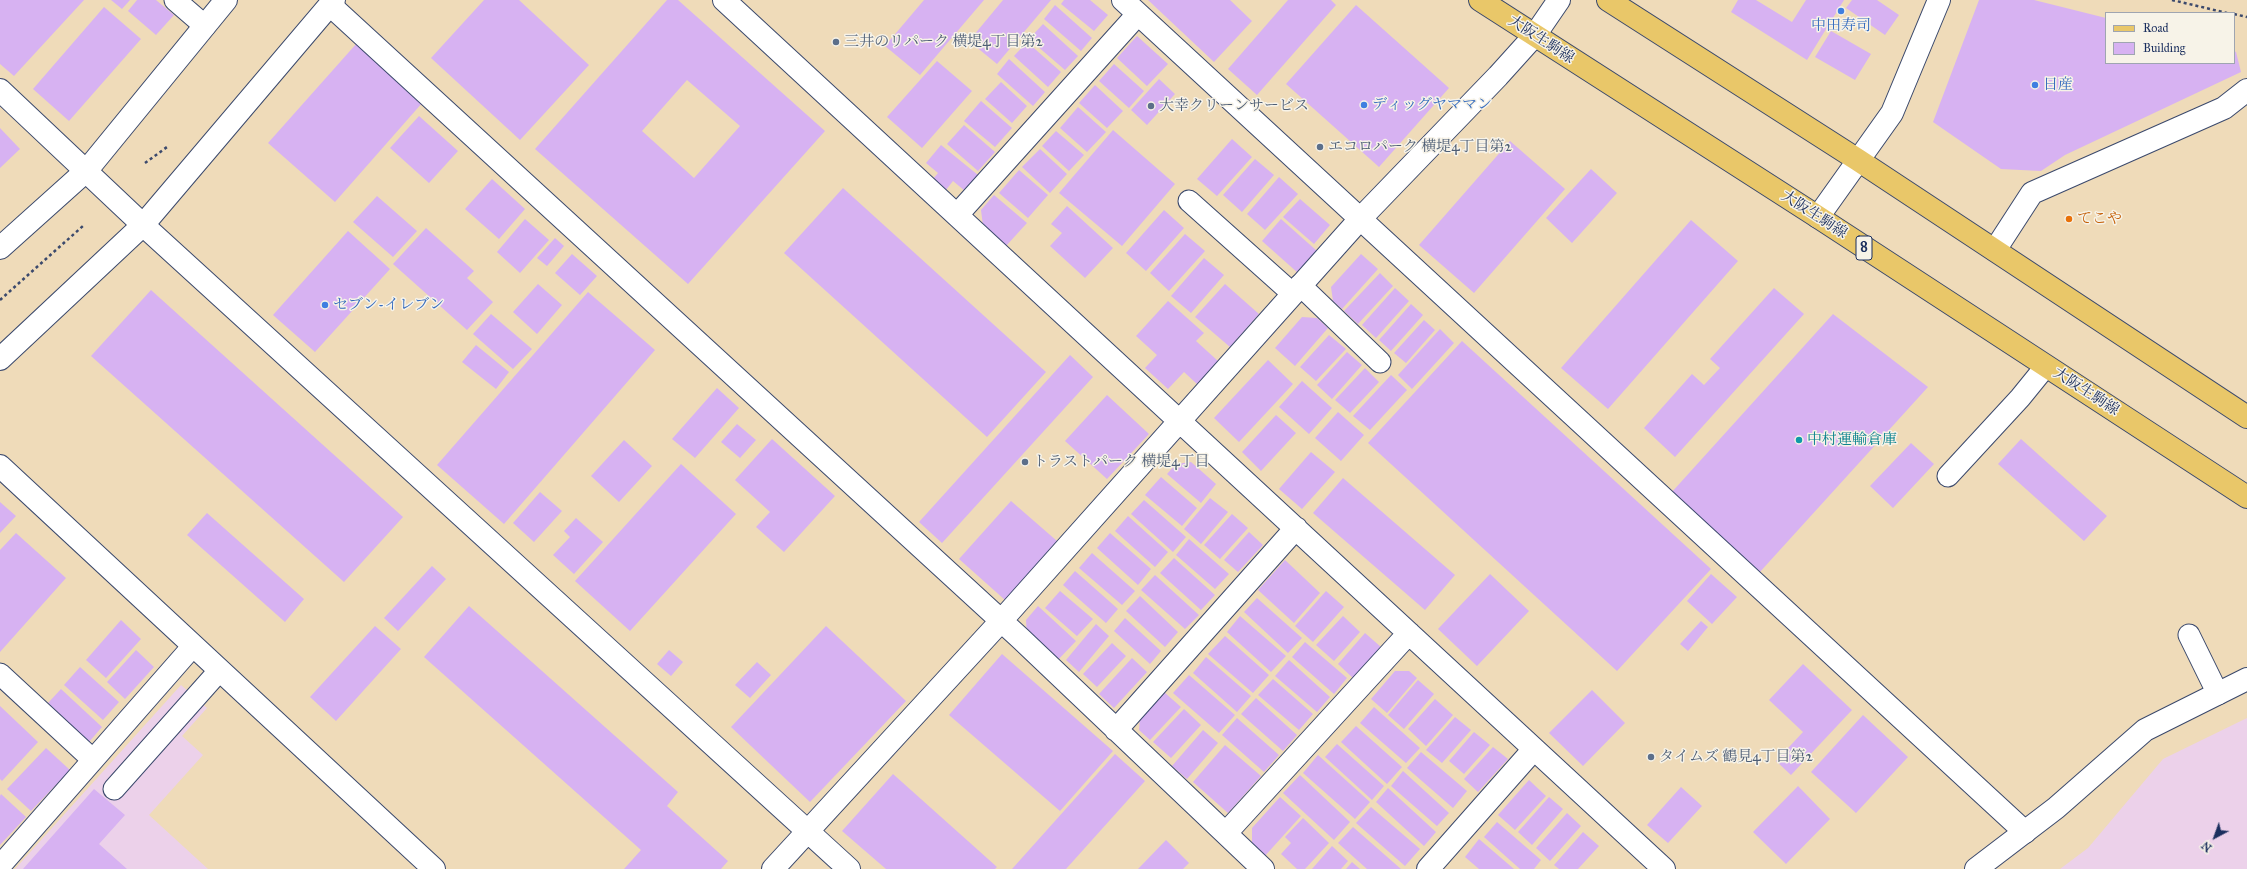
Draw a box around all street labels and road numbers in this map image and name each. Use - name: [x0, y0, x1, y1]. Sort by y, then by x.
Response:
- street label: 大阪生駒線: [1505, 12, 1577, 68]
- street label: 大阪生駒線: [1778, 187, 1850, 243]
- road number: 8: [1856, 236, 1872, 260]
- street label: 大阪生駒線: [2050, 364, 2122, 420]

